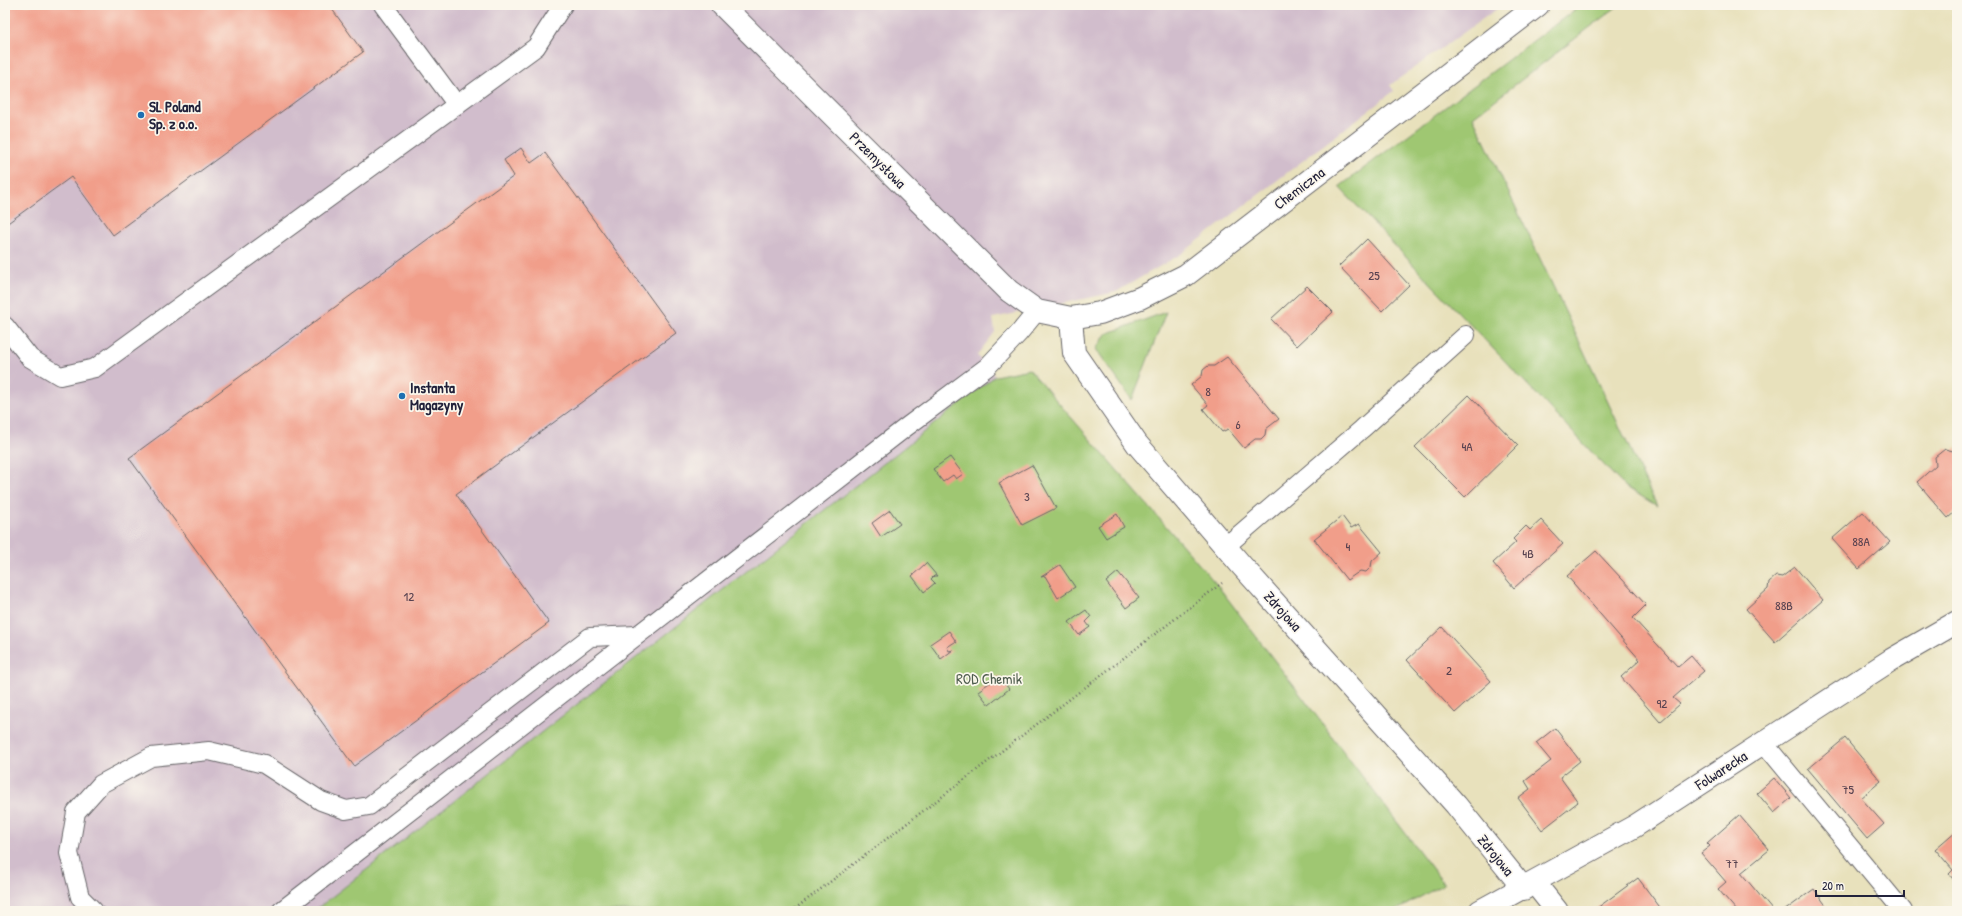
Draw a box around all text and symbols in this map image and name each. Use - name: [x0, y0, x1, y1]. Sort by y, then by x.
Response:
- place label: SL Poland Sp. z o.o.: [149, 96, 201, 135]
- marker: SL Poland Sp. z o.o.: [136, 110, 146, 120]
- street label: Przemysłowa: [845, 127, 911, 193]
- street label: Chemiczna: [1269, 162, 1329, 214]
- house number: 25: [1368, 266, 1380, 284]
- place label: Instanta Magazyny: [410, 377, 464, 416]
- house number: 8: [1205, 382, 1211, 400]
- marker: Instanta Magazyny: [397, 391, 407, 401]
- house number: 6: [1235, 415, 1241, 433]
- house number: 4A: [1461, 437, 1473, 455]
- house number: 3: [1024, 487, 1030, 505]
- house number: 88A: [1852, 532, 1870, 550]
- house number: 4: [1346, 537, 1351, 555]
- house number: 4B: [1522, 544, 1534, 562]
- street label: Zdrojowa: [1259, 586, 1307, 636]
- house number: 12: [404, 587, 414, 605]
- house number: 88B: [1775, 596, 1793, 614]
- house number: 2: [1446, 661, 1452, 679]
- park label: ROD Chemik: [956, 668, 1022, 689]
- house number: 92: [1657, 694, 1667, 712]
- street label: Folwarecka: [1690, 745, 1751, 795]
- house number: 75: [1842, 780, 1854, 798]
- street label: Zdrojowa: [1473, 830, 1519, 880]
- house number: 77: [1726, 854, 1738, 872]
- scale bar: [1816, 872, 1904, 898]
- text: 20 m: [1822, 877, 1844, 894]

